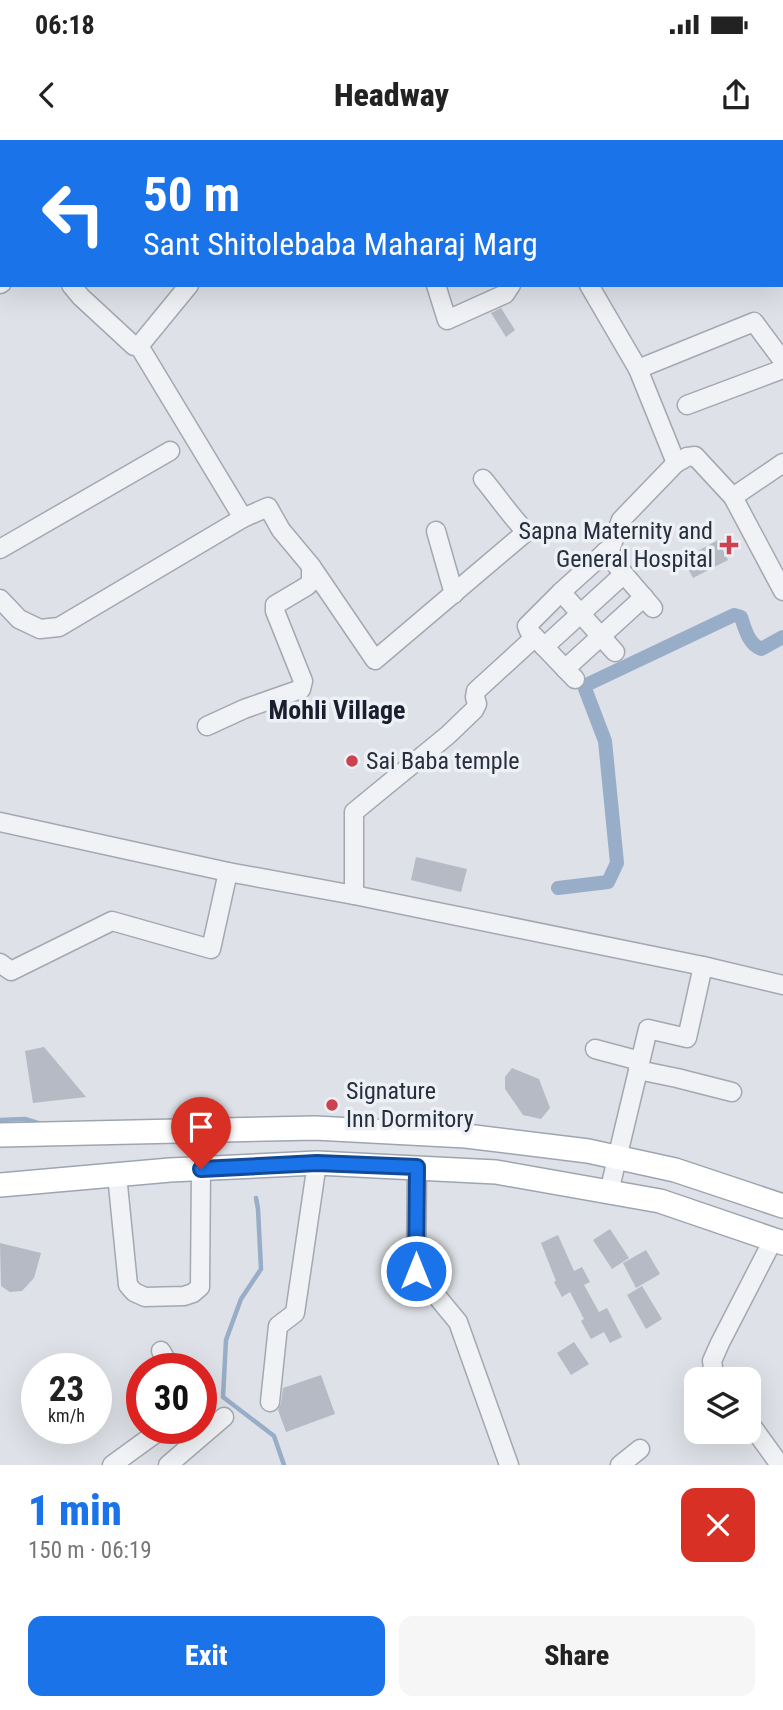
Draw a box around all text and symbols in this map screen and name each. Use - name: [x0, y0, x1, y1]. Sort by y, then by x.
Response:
- text: 06:18: [35, 10, 95, 40]
- icon: back: [28, 76, 66, 114]
- text: Headway: [334, 76, 449, 114]
- icon: share: [717, 76, 755, 114]
- text: 50 m: [143, 166, 240, 223]
- icon: left: [28, 168, 119, 259]
- text: Sant Shitolebaba Maharaj Marg: [143, 225, 538, 263]
- place label: Sapna Maternity and General Hospital: [519, 517, 713, 573]
- marker: Sapna Maternity and General Hospital: [719, 535, 739, 555]
- district label: Mohli Village: [269, 695, 406, 725]
- place label: Sai Baba temple: [366, 747, 519, 775]
- marker: Sai Baba temple: [344, 753, 360, 769]
- place label: Signature Inn Dormitory: [346, 1077, 474, 1133]
- pin: [171, 1097, 231, 1169]
- marker: Signature Inn Dormitory: [324, 1097, 340, 1113]
- icon: arrive: [182, 1108, 220, 1146]
- position arrow: [379, 1234, 453, 1308]
- speed limit sign: 30: [126, 1353, 217, 1444]
- map controls: [684, 1367, 761, 1444]
- button: layers: [684, 1367, 761, 1444]
- text: 23: [49, 1369, 84, 1410]
- text: km/h: [48, 1405, 85, 1426]
- text: 1 min: [28, 1486, 122, 1535]
- button: close: [681, 1488, 755, 1562]
- text: 150 m · 06:19: [28, 1537, 152, 1564]
- button: Exit: [28, 1616, 385, 1696]
- button: Share: [399, 1616, 755, 1696]

